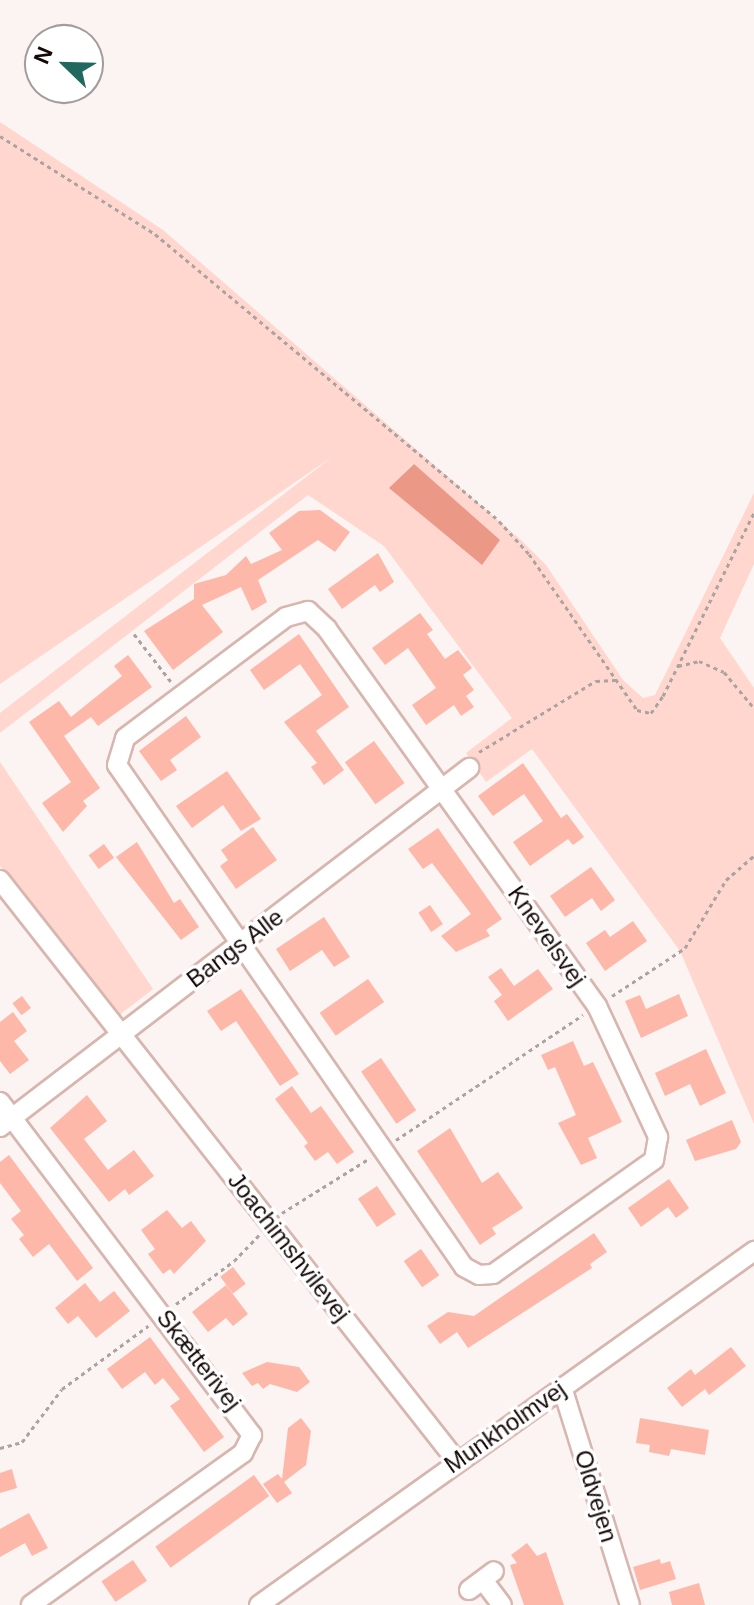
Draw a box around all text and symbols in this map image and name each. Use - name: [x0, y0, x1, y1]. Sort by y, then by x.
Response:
- north arrow: [24, 24, 104, 104]
- text: N: [29, 43, 58, 67]
- street label: Knevelsvej: [502, 880, 592, 992]
- street label: Bangs Alle: [181, 902, 289, 994]
- street label: Joachimshvilevej: [222, 1167, 356, 1327]
- street label: Skætterivej: [151, 1304, 247, 1416]
- street label: Munkholmvej: [439, 1375, 571, 1479]
- street label: Oldvejen: [568, 1446, 624, 1546]

